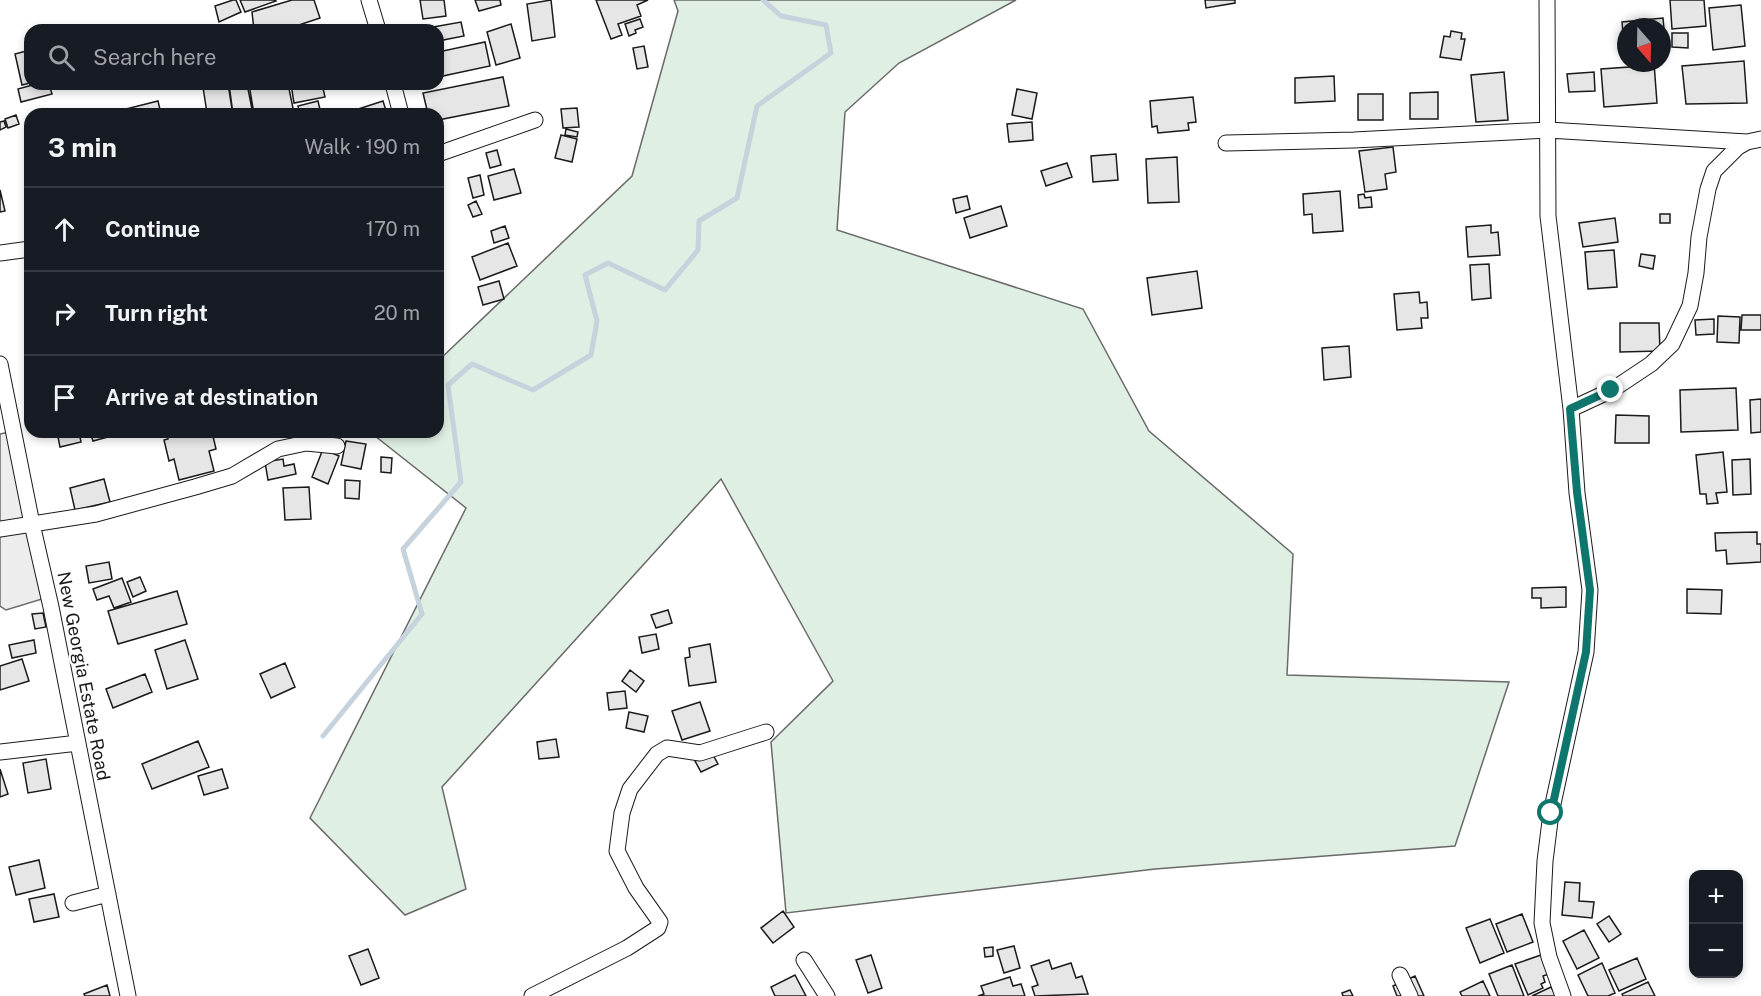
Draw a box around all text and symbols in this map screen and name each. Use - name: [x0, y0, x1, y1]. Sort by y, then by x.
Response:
- north arrow: [1617, 18, 1671, 72]
- search box: [24, 24, 444, 90]
- icon: search: [45, 41, 78, 74]
- text: Search here: [93, 44, 217, 70]
- text: 3 min: [48, 132, 117, 163]
- text: Walk · 190 m: [304, 135, 420, 159]
- icon: ahead: [48, 213, 81, 246]
- text: Continue: [105, 216, 200, 242]
- text: 170 m: [366, 217, 420, 241]
- icon: right: [48, 297, 81, 330]
- text: Turn right: [105, 300, 208, 326]
- text: 20 m: [374, 301, 420, 325]
- route end: [1597, 376, 1623, 402]
- icon: arrive: [48, 381, 81, 414]
- text: Arrive at destination: [105, 384, 318, 410]
- street label: New Georgia Estate Road: [53, 570, 115, 782]
- route start: [1537, 799, 1563, 825]
- map controls: [1689, 870, 1743, 978]
- button: +: [1689, 870, 1743, 924]
- button: −: [1689, 924, 1743, 978]

